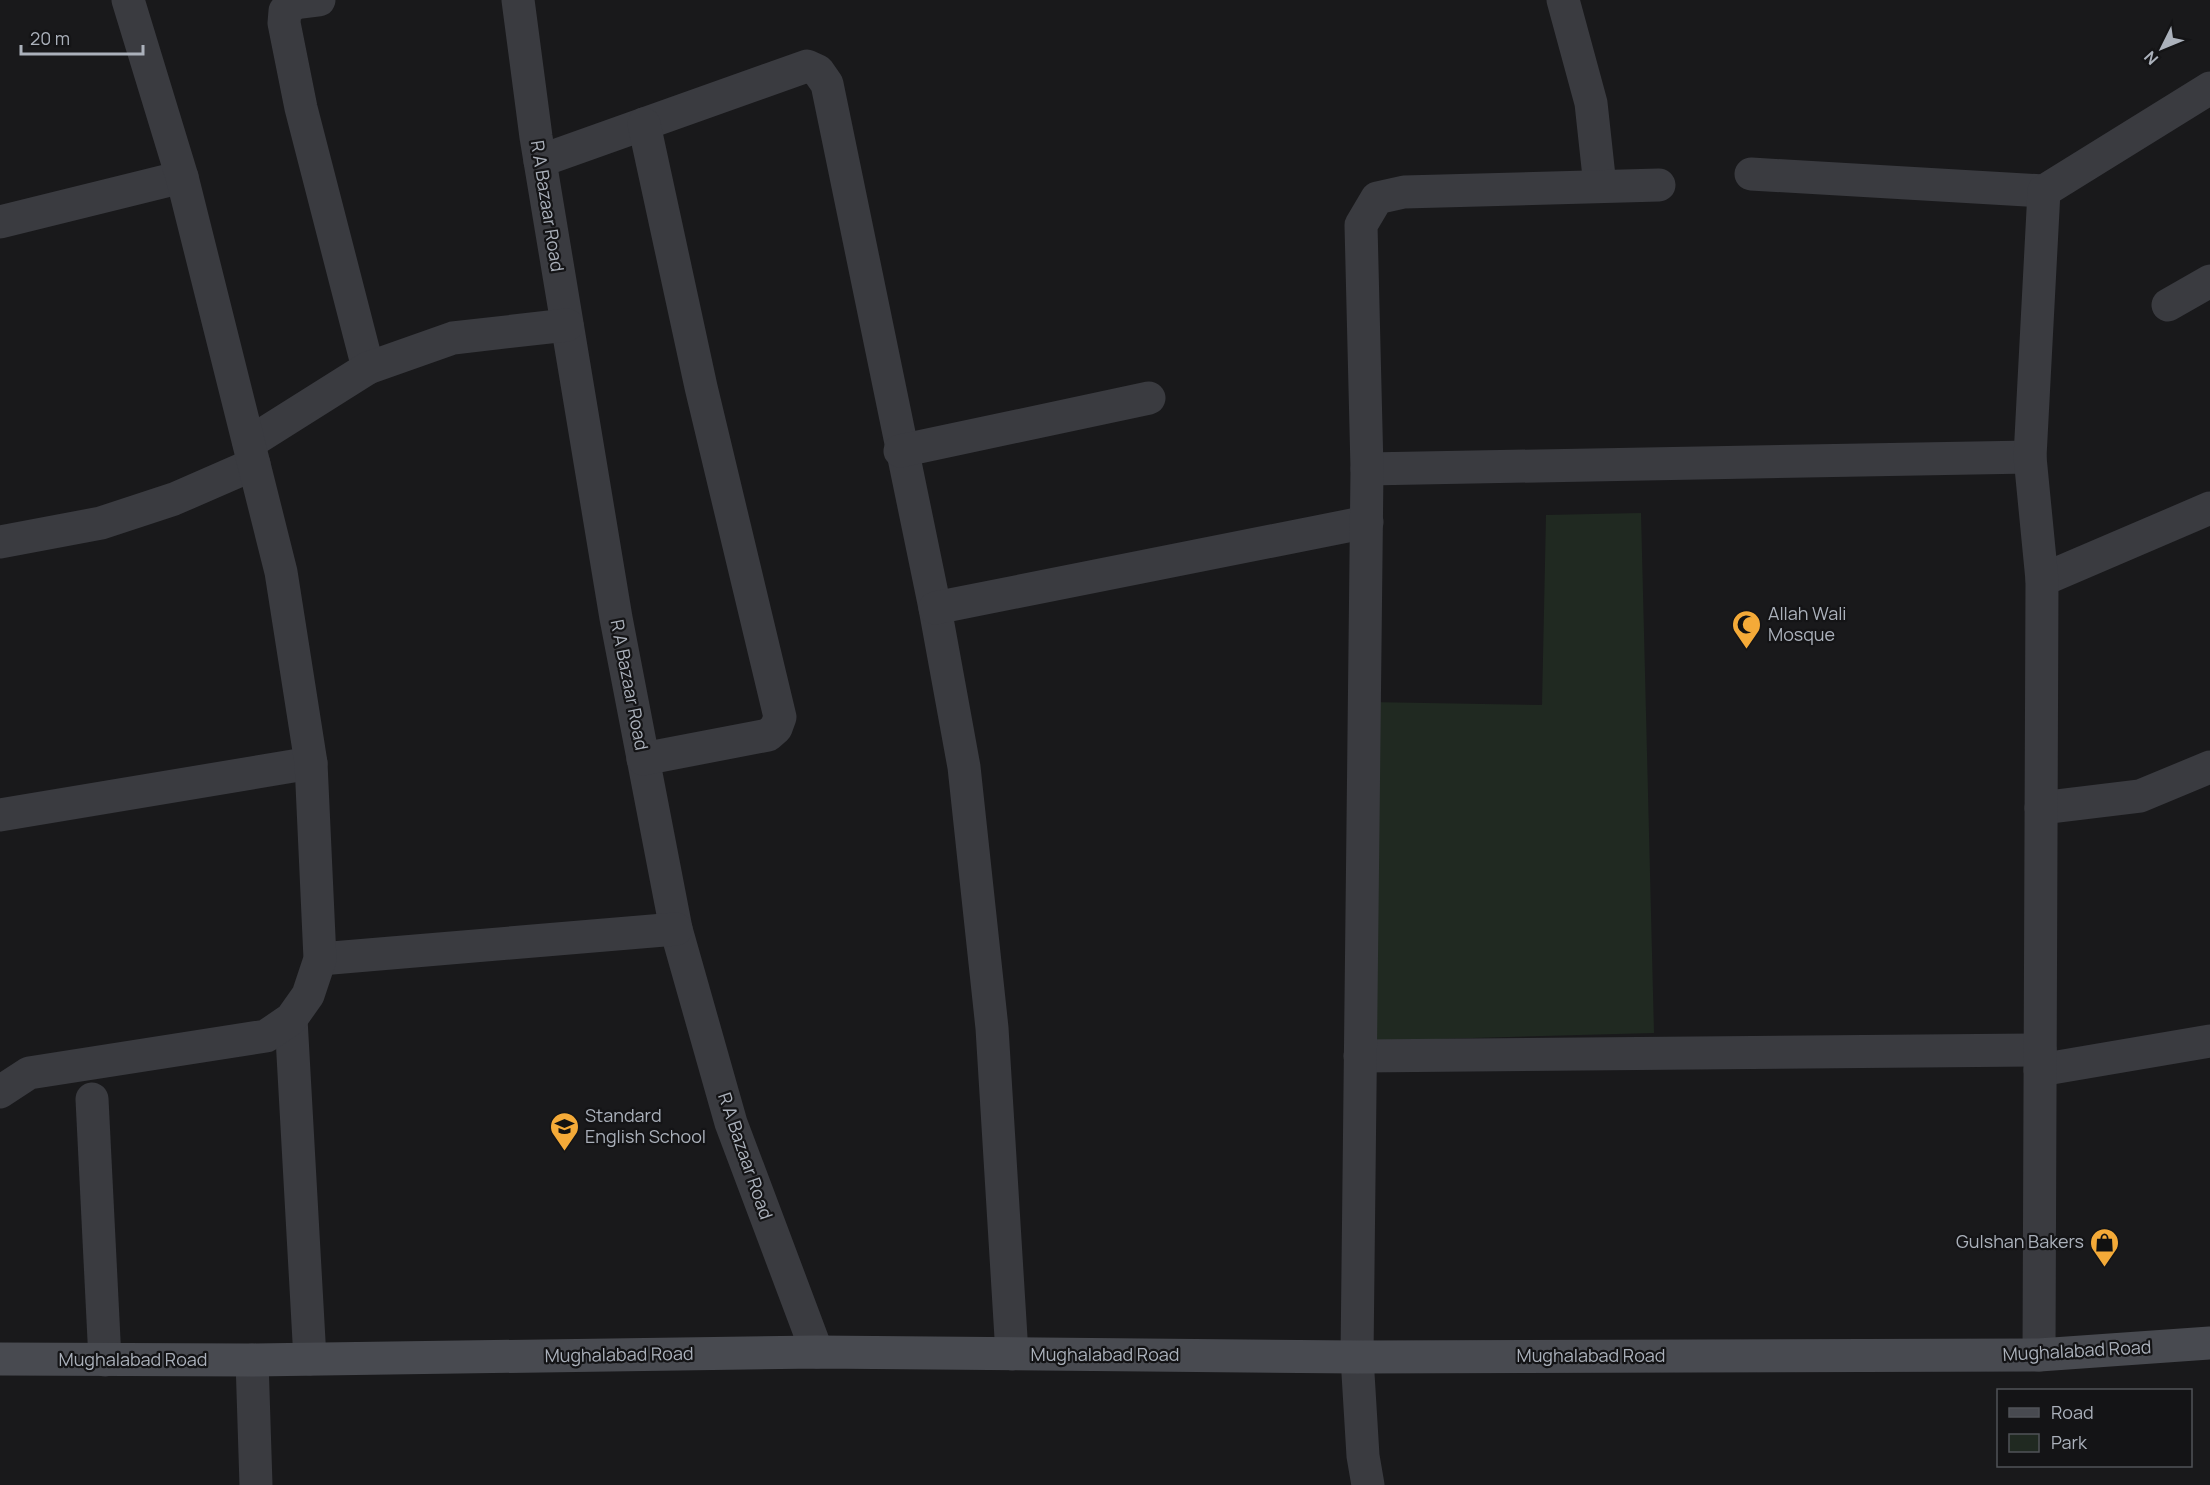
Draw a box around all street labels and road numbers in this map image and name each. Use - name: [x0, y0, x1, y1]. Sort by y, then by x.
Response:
- street label: R A Bazaar Road: [526, 138, 570, 273]
- street label: R A Bazaar Road: [606, 617, 654, 752]
- street label: R A Bazaar Road: [713, 1089, 779, 1222]
- street label: Mughalabad Road: [2002, 1334, 2152, 1366]
- street label: Mughalabad Road: [544, 1341, 694, 1367]
- street label: Mughalabad Road: [1031, 1342, 1179, 1366]
- street label: Mughalabad Road: [1517, 1343, 1665, 1367]
- street label: Mughalabad Road: [59, 1347, 207, 1371]

